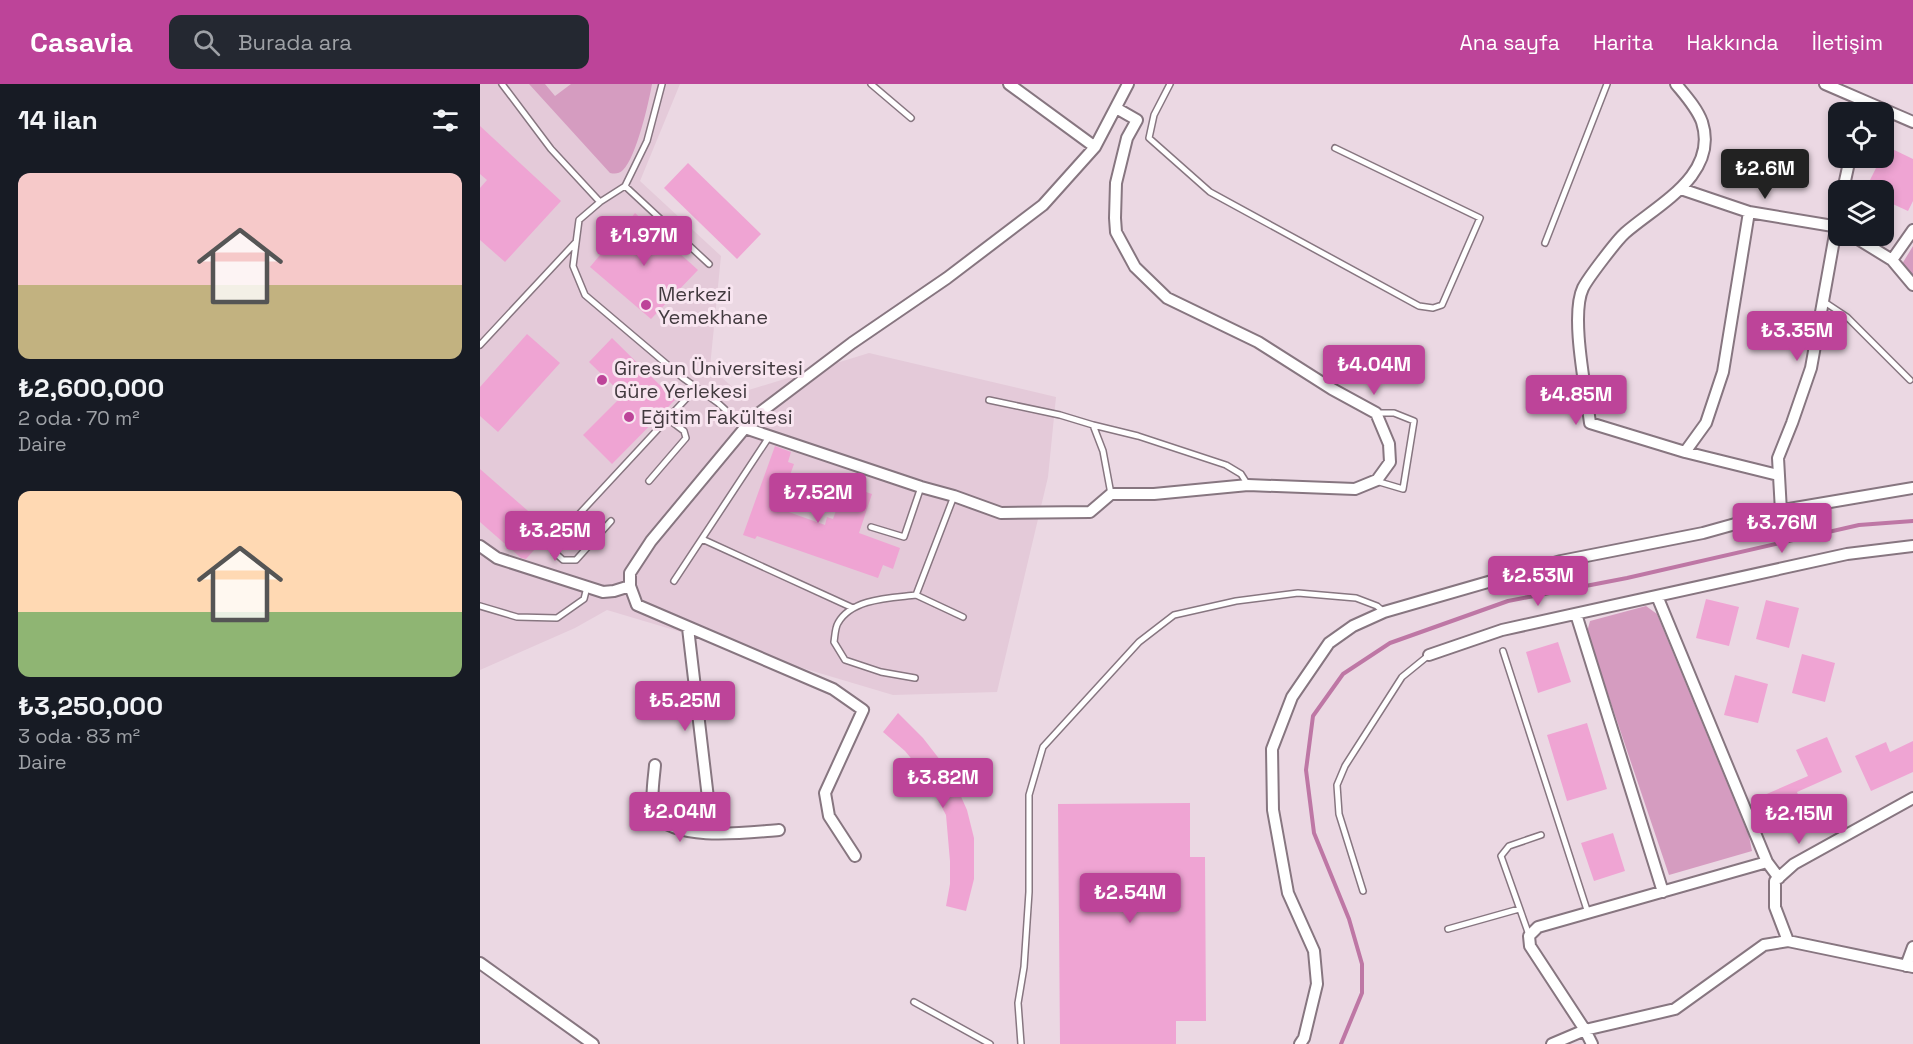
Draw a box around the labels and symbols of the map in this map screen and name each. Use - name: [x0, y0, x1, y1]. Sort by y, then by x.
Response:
- pin: ₺2.6M: [1723, 149, 1807, 200]
- pin: ₺1.97M: [595, 216, 693, 267]
- place label: Merkezi Yemekhane: [658, 281, 768, 330]
- marker: Merkezi Yemekhane: [639, 298, 653, 312]
- pin: ₺3.35M: [1748, 311, 1846, 362]
- pin: ₺4.04M: [1325, 345, 1423, 396]
- place label: Giresun Üniversitesi Güre Yerlekesi: [614, 355, 803, 404]
- marker: Giresun Üniversitesi Güre Yerlekesi: [595, 373, 609, 387]
- pin: ₺4.85M: [1527, 375, 1625, 426]
- place label: Eğitim Fakültesi: [641, 404, 793, 430]
- marker: Eğitim Fakültesi: [622, 410, 636, 424]
- pin: ₺7.52M: [769, 473, 867, 524]
- pin: ₺3.76M: [1733, 503, 1831, 554]
- pin: ₺3.25M: [506, 511, 604, 562]
- pin: ₺2.53M: [1489, 556, 1587, 607]
- pin: ₺5.25M: [636, 681, 734, 732]
- pin: ₺3.82M: [894, 758, 992, 809]
- pin: ₺2.04M: [631, 792, 729, 843]
- pin: ₺2.15M: [1750, 794, 1848, 845]
- pin: ₺2.54M: [1081, 873, 1179, 924]

